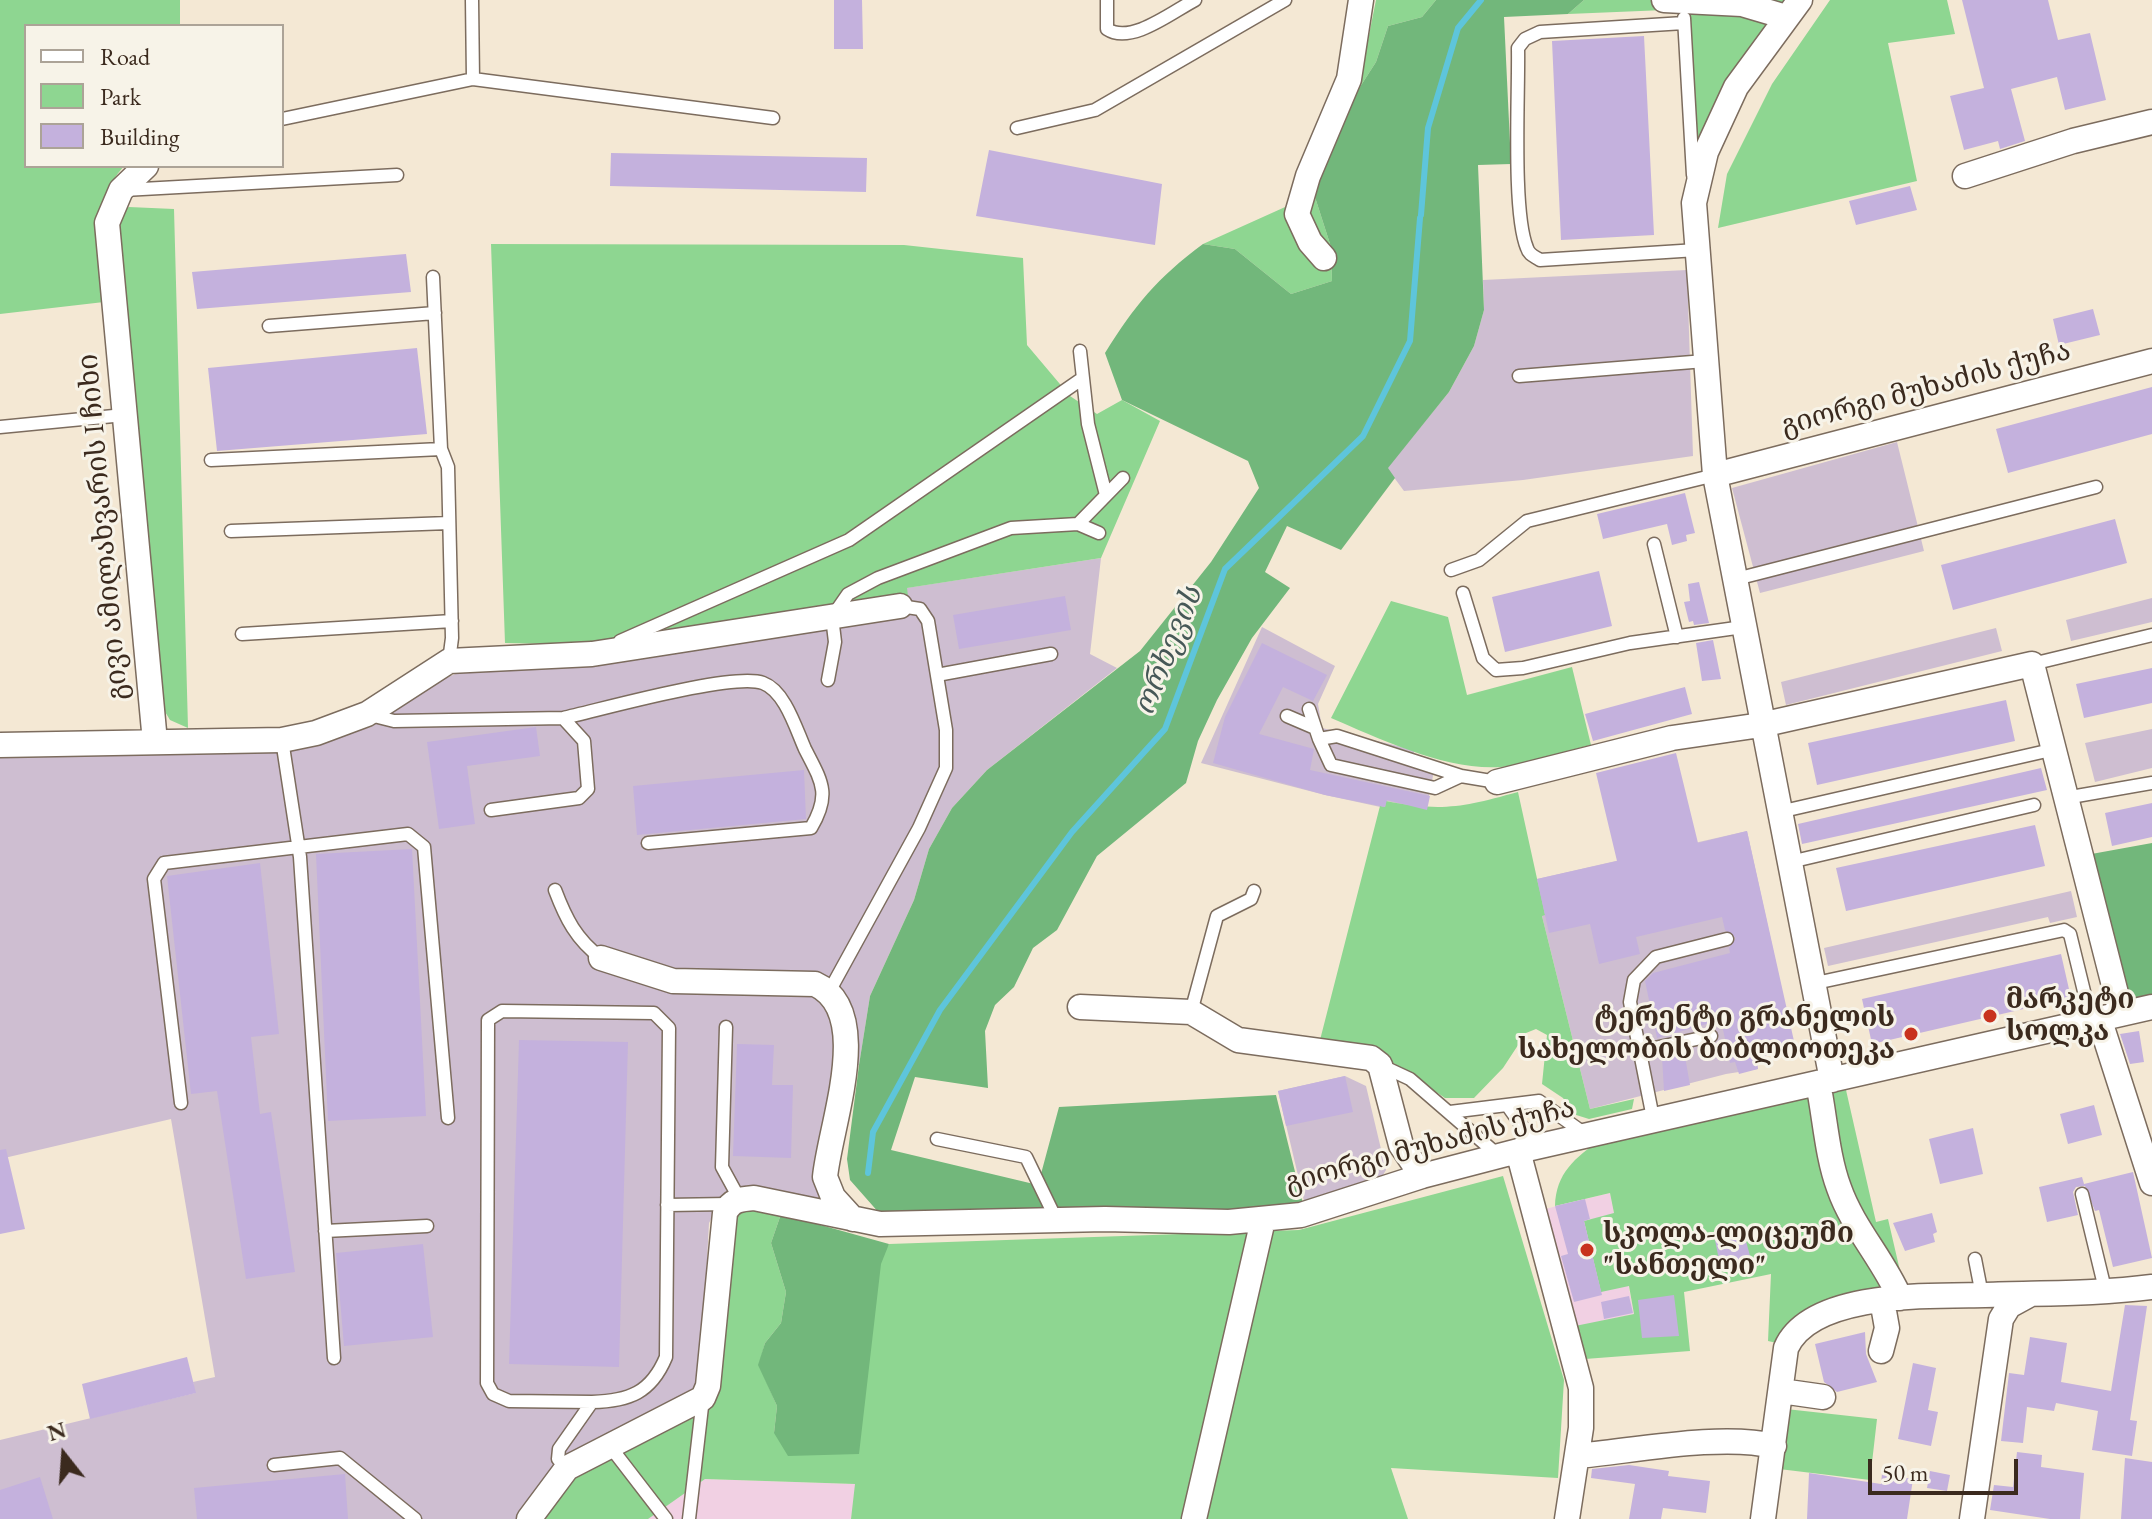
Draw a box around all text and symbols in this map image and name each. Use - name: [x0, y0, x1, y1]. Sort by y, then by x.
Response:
- legend: [24, 24, 284, 168]
- text: Road: [100, 41, 150, 72]
- text: Park: [100, 81, 141, 112]
- text: Building: [100, 121, 180, 152]
- street label: გიორგი მუხაძის ქუჩა: [1778, 334, 2074, 444]
- street label: გივი ამილახვარის I ჩიხი: [72, 352, 136, 702]
- water label: ორხევის: [1127, 582, 1211, 720]
- place label: მარკეტი სოლკა: [2006, 983, 2134, 1049]
- place label: ტერენტი გრანელის სახელობის ბიბლიოთეკა: [1518, 1001, 1895, 1067]
- marker: მარკეტი სოლკა: [1981, 1007, 1999, 1025]
- marker: ტერენტი გრანელის სახელობის ბიბლიოთეკა: [1902, 1025, 1920, 1043]
- street label: გიორგი მუხაძის ქუჩა: [1282, 1091, 1578, 1201]
- place label: სკოლა-ლიცეუმი "სანთელი": [1603, 1217, 1854, 1283]
- marker: სკოლა-ლიცეუმი "სანთელი": [1578, 1241, 1596, 1259]
- north arrow: [24, 1415, 104, 1495]
- text: N: [44, 1415, 70, 1448]
- scale bar: [1872, 1443, 2022, 1493]
- text: 50 m: [1882, 1457, 1929, 1488]

